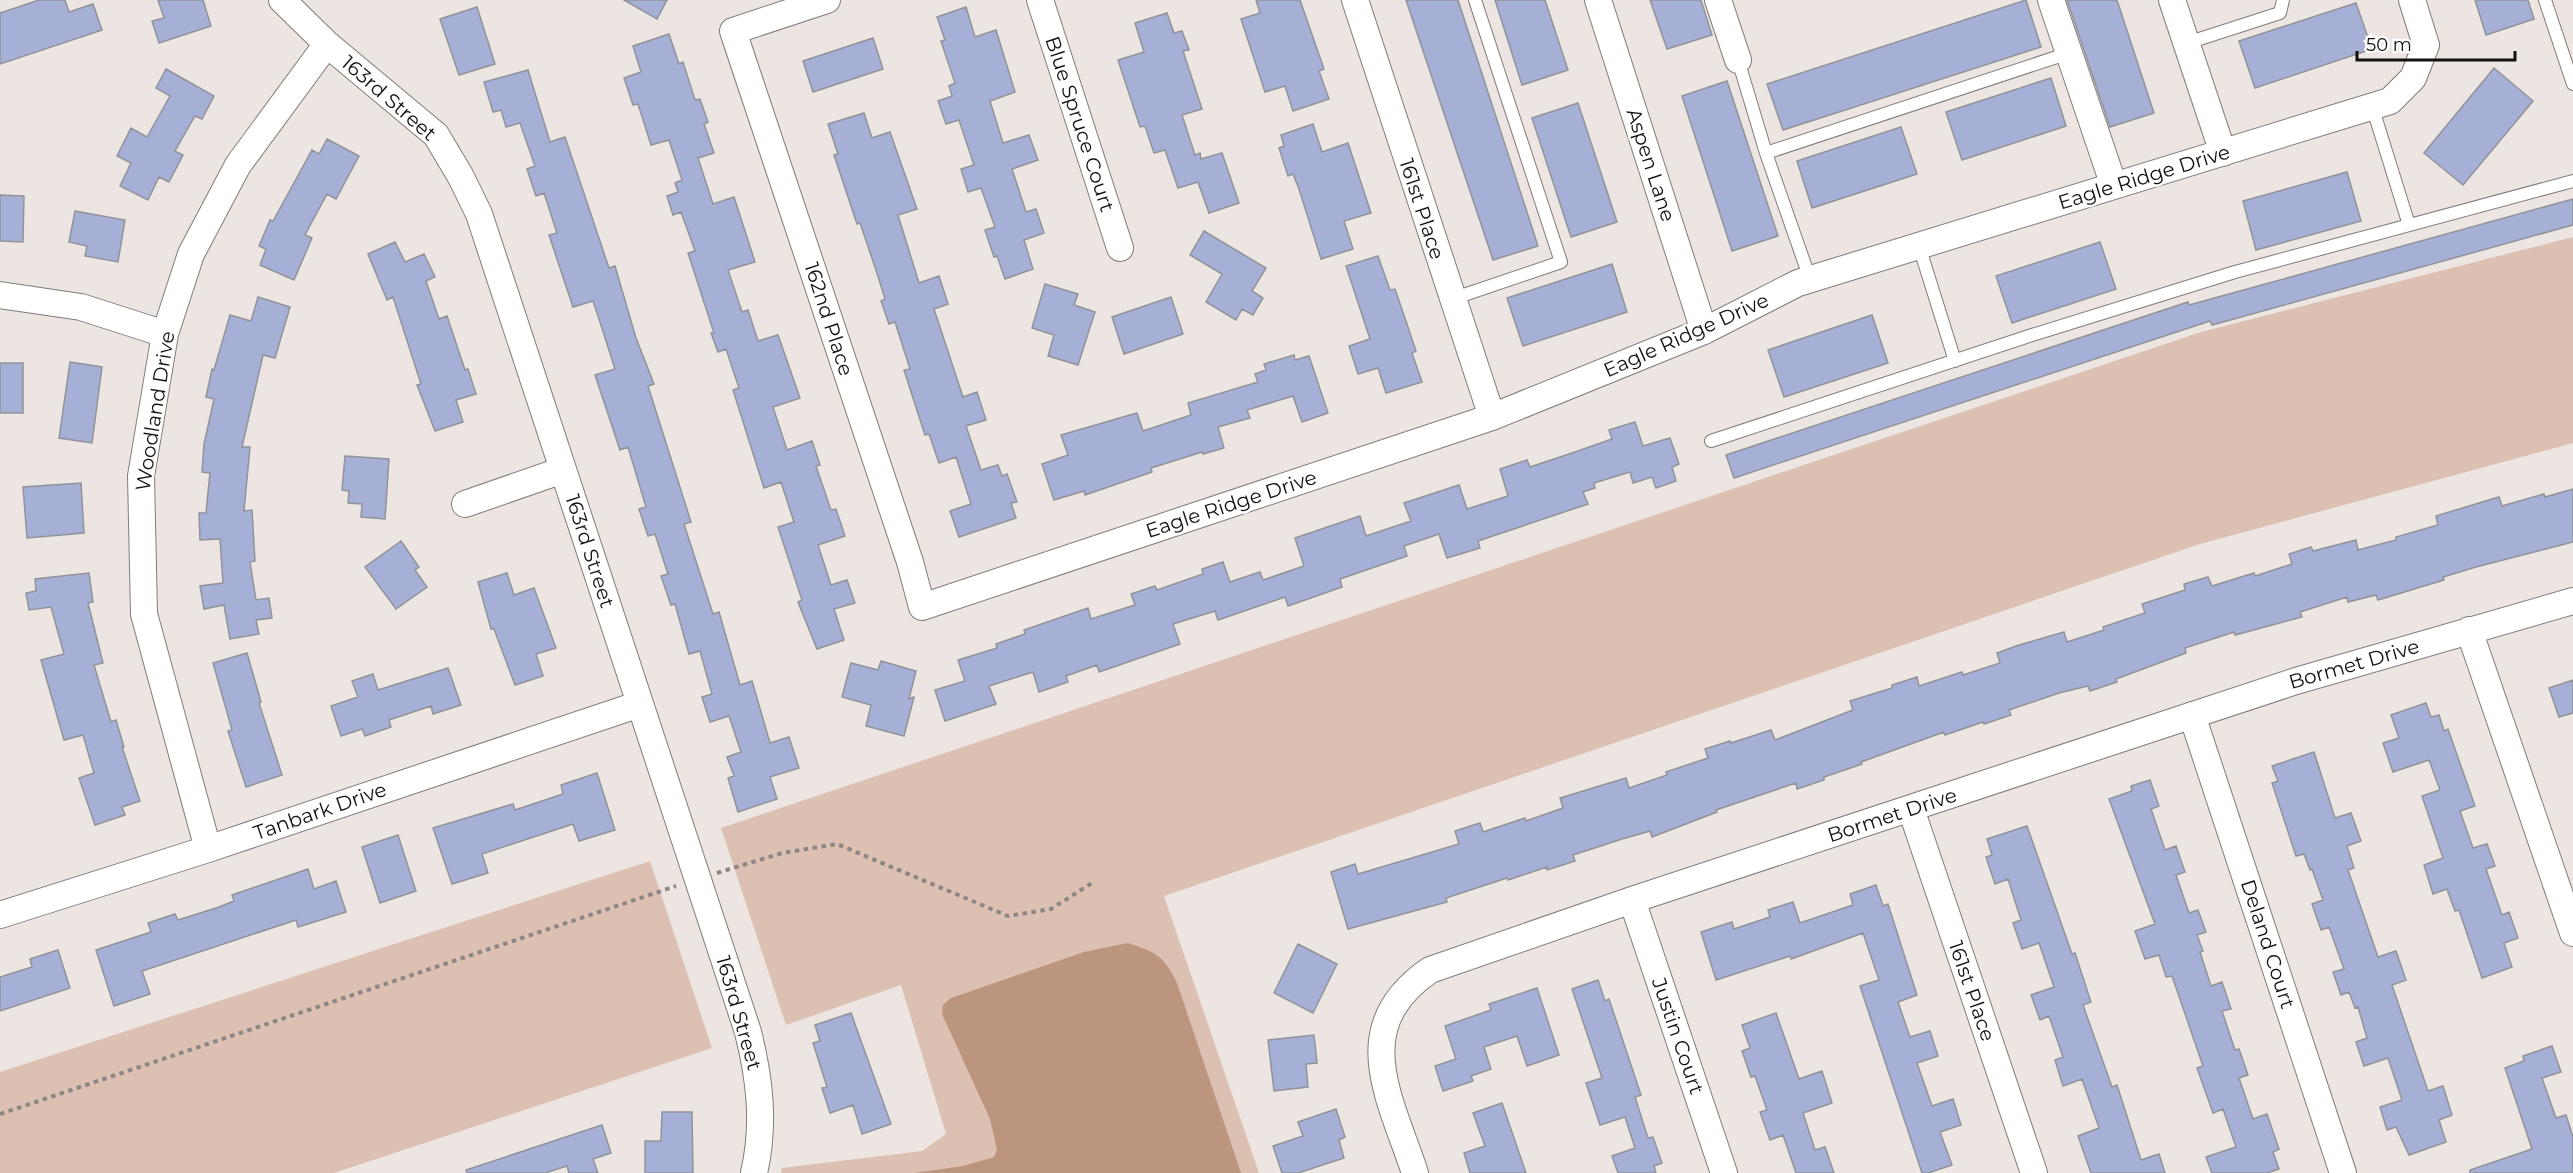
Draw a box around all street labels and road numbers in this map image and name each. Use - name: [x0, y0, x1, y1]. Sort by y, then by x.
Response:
- street label: Blue Spruce Court: [1040, 33, 1120, 215]
- street label: 163rd Street: [337, 50, 441, 146]
- street label: Aspen Lane: [1621, 105, 1681, 225]
- street label: Eagle Ridge Drive: [2055, 139, 2233, 215]
- street label: 161st Place: [1394, 156, 1450, 262]
- street label: 162nd Place: [799, 259, 859, 379]
- street label: Eagle Ridge Drive: [1600, 288, 1772, 382]
- street label: Woodland Drive: [131, 329, 179, 493]
- street label: Eagle Ridge Drive: [1143, 465, 1319, 543]
- street label: 163rd Street: [560, 491, 620, 611]
- street label: Bormet Drive: [2286, 634, 2422, 694]
- street label: Tanbark Drive: [250, 777, 390, 845]
- street label: Bormet Drive: [1824, 783, 1960, 847]
- street label: Deland Court: [2236, 876, 2300, 1012]
- street label: 161st Place: [1944, 938, 2000, 1044]
- street label: 163rd Street: [711, 953, 767, 1073]
- street label: Justin Court: [1647, 974, 1709, 1097]

